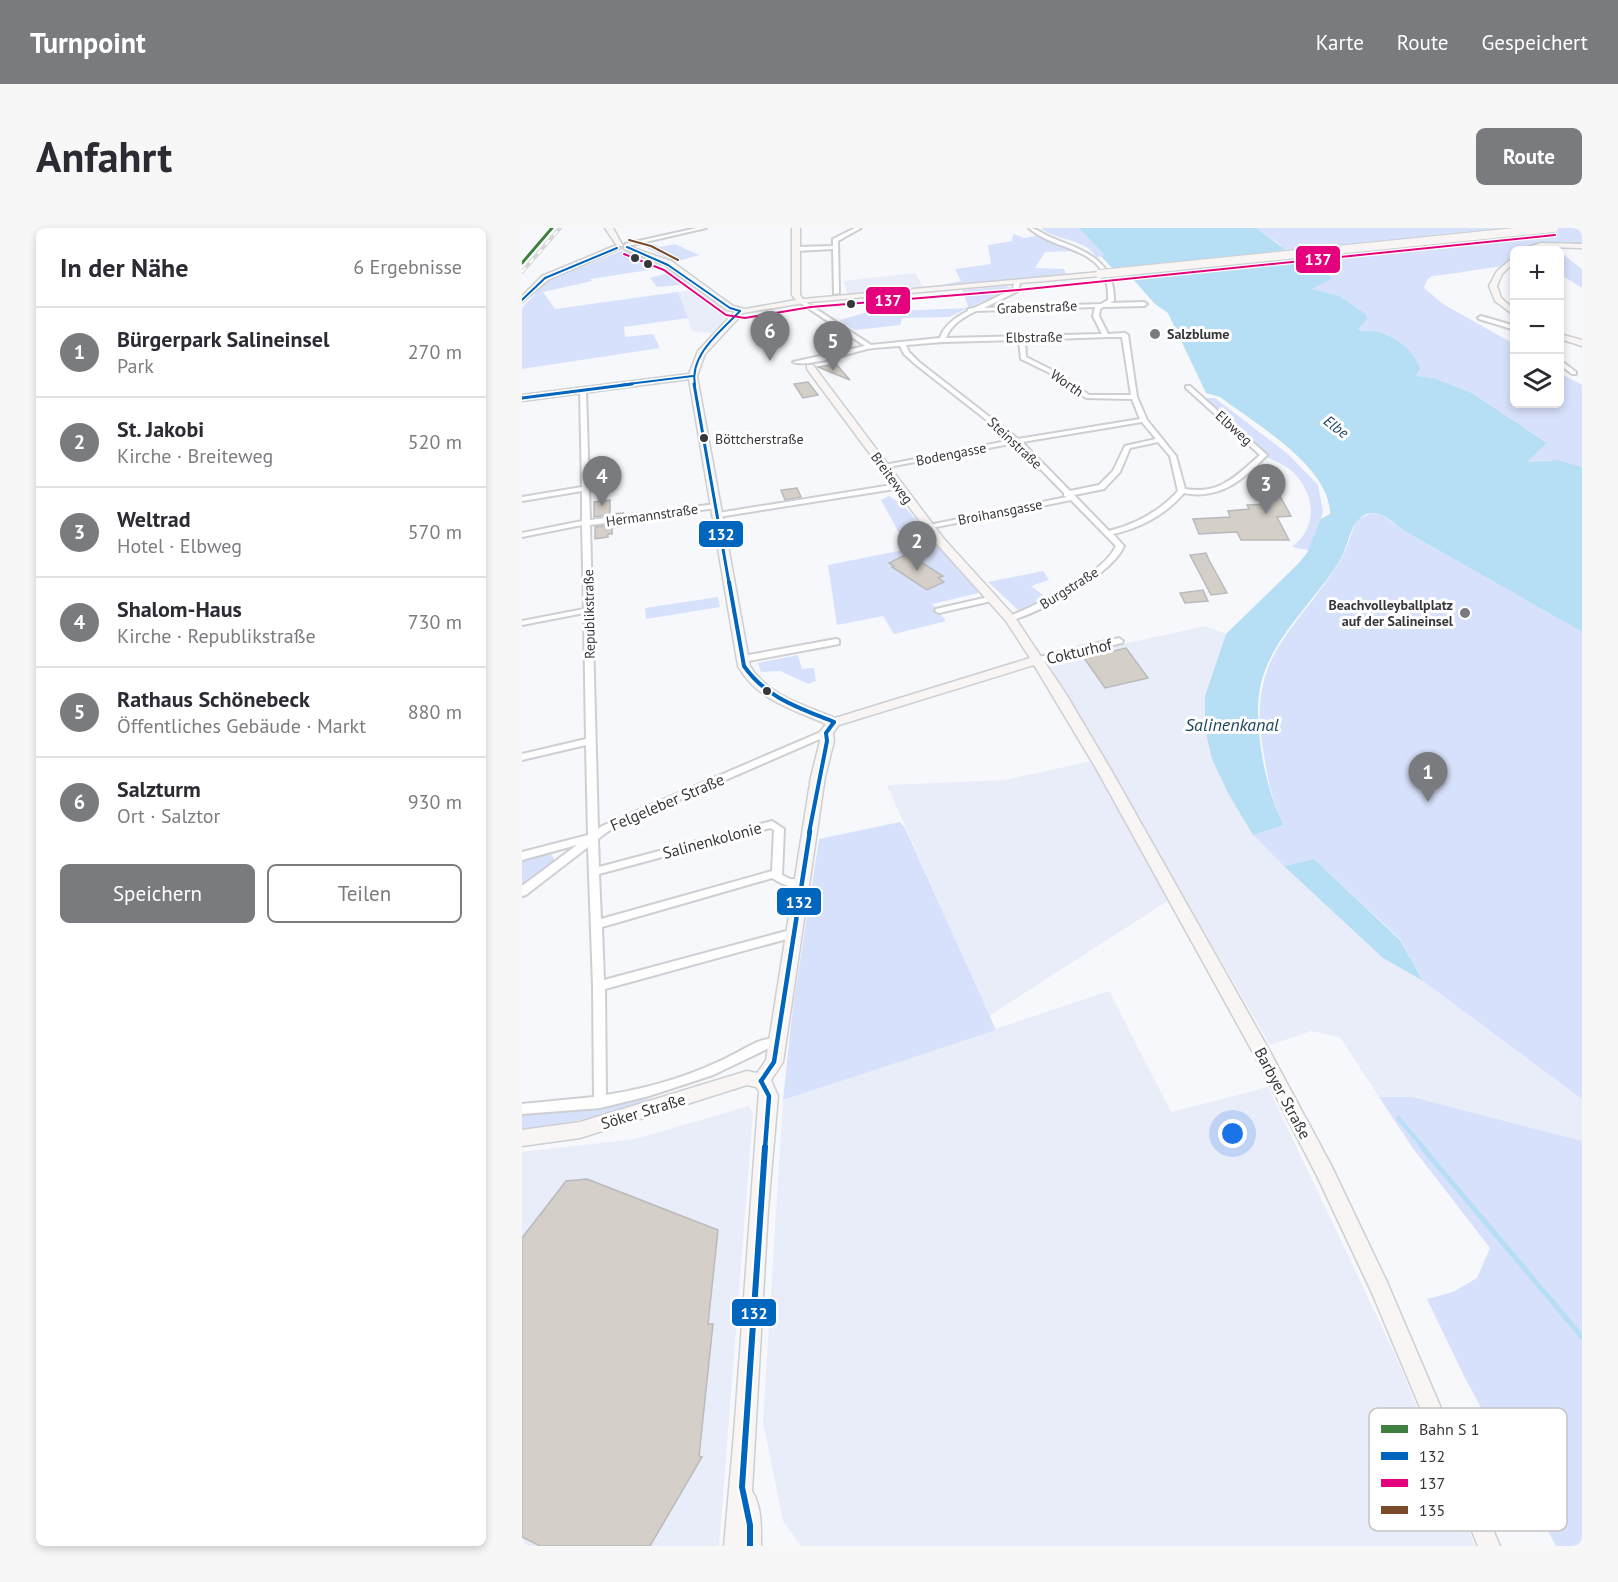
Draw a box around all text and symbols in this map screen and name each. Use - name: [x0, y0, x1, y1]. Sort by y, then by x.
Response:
- text: Turnpoint: [30, 24, 146, 61]
- text: Karte: [1316, 29, 1364, 56]
- text: Route: [1397, 29, 1448, 56]
- text: Gespeichert: [1481, 29, 1588, 56]
- button: Route: [1476, 128, 1582, 185]
- text: Anfahrt: [36, 129, 172, 184]
- line badge: 137: [1295, 245, 1341, 274]
- map controls: [1510, 246, 1564, 408]
- button: +: [1510, 246, 1564, 300]
- text: 137: [1304, 249, 1332, 269]
- text: In der Nähe: [60, 251, 188, 284]
- unlabelled marker: [629, 252, 641, 264]
- text: 6 Ergebnisse: [353, 254, 462, 280]
- unlabelled marker: [642, 258, 654, 270]
- line badge: 137: [865, 286, 911, 315]
- text: 137: [874, 290, 902, 310]
- street label: Grabenstraße: [997, 297, 1077, 317]
- unlabelled marker: [845, 298, 857, 310]
- button: −: [1510, 300, 1564, 354]
- pin: 6: [750, 312, 790, 361]
- pin: 5: [814, 322, 852, 371]
- text: Bürgerpark Salineinsel: [117, 325, 329, 353]
- place label: Salzblume: [1167, 325, 1229, 343]
- marker: Salzblume: [1148, 327, 1162, 341]
- street label: Elbstraße: [1005, 328, 1063, 346]
- text: 1: [74, 339, 85, 365]
- text: 270 m: [408, 339, 462, 365]
- text: Park: [117, 353, 154, 379]
- button: layers: [1510, 354, 1564, 408]
- street label: Worth: [1047, 365, 1087, 401]
- street label: Elbweg: [1212, 407, 1256, 449]
- water label: Elbe: [1320, 411, 1353, 442]
- street label: Steinstraße: [984, 413, 1046, 473]
- text: St. Jakobi: [117, 415, 204, 443]
- text: 2: [74, 429, 85, 455]
- text: 520 m: [408, 429, 462, 455]
- place label: Böttcherstraße: [715, 430, 804, 448]
- marker: Böttcherstraße: [698, 432, 710, 444]
- street label: Bodengasse: [914, 438, 988, 470]
- text: Kirche · Breiteweg: [117, 443, 273, 469]
- street label: Breiteweg: [867, 448, 917, 508]
- pin: 4: [582, 456, 622, 506]
- pin: 3: [1246, 464, 1286, 514]
- street label: Broihansgasse: [956, 495, 1044, 529]
- street label: Hermannstraße: [605, 500, 699, 530]
- text: Weltrad: [117, 505, 191, 533]
- text: 3: [74, 519, 85, 545]
- text: 570 m: [408, 519, 462, 545]
- line badge: 132: [698, 520, 744, 548]
- pin: 2: [898, 522, 936, 571]
- text: 132: [707, 524, 735, 544]
- text: Hotel · Elbweg: [117, 533, 242, 559]
- street label: Burgstraße: [1036, 563, 1102, 613]
- street label: Republikstraße: [579, 569, 599, 659]
- text: Shalom-Haus: [117, 595, 242, 623]
- place label: Beachvolleyballplatz auf der Salineinsel: [1328, 596, 1454, 630]
- marker: Beachvolleyballplatz auf der Salineinsel: [1458, 606, 1472, 620]
- text: 4: [74, 609, 85, 635]
- text: 730 m: [408, 609, 462, 635]
- text: Kirche · Republikstraße: [117, 623, 316, 649]
- street label: Cokturhof: [1044, 634, 1115, 668]
- text: Rathaus Schönebeck: [117, 685, 310, 713]
- unlabelled marker: [761, 685, 773, 697]
- text: 5: [74, 699, 85, 725]
- text: 880 m: [408, 699, 462, 725]
- text: Öffentliches Gebäude · Markt: [117, 713, 366, 739]
- water label: Salinenkanal: [1185, 713, 1279, 736]
- pin: 1: [1408, 752, 1448, 802]
- street label: Felgeleber Straße: [607, 769, 727, 835]
- text: Salzturm: [117, 775, 201, 803]
- text: 6: [74, 789, 85, 815]
- text: 930 m: [408, 789, 462, 815]
- text: Ort · Salztor: [117, 803, 220, 829]
- street label: Salinenkolonie: [660, 817, 764, 863]
- button: Speichern: [60, 864, 255, 923]
- button: Teilen: [267, 864, 462, 923]
- line badge: 132: [776, 887, 822, 916]
- text: 132: [785, 892, 813, 912]
- street label: Barbyer Straße: [1250, 1044, 1316, 1142]
- street label: Söker Straße: [598, 1089, 688, 1133]
- your location: [1218, 1119, 1247, 1148]
- line badge: 132: [731, 1298, 777, 1327]
- text: 132: [740, 1303, 768, 1323]
- legend: [1369, 1408, 1567, 1531]
- text: Bahn S 1: [1419, 1419, 1480, 1439]
- text: 132: [1419, 1446, 1445, 1466]
- text: 137: [1419, 1473, 1445, 1493]
- text: 135: [1419, 1500, 1445, 1520]

